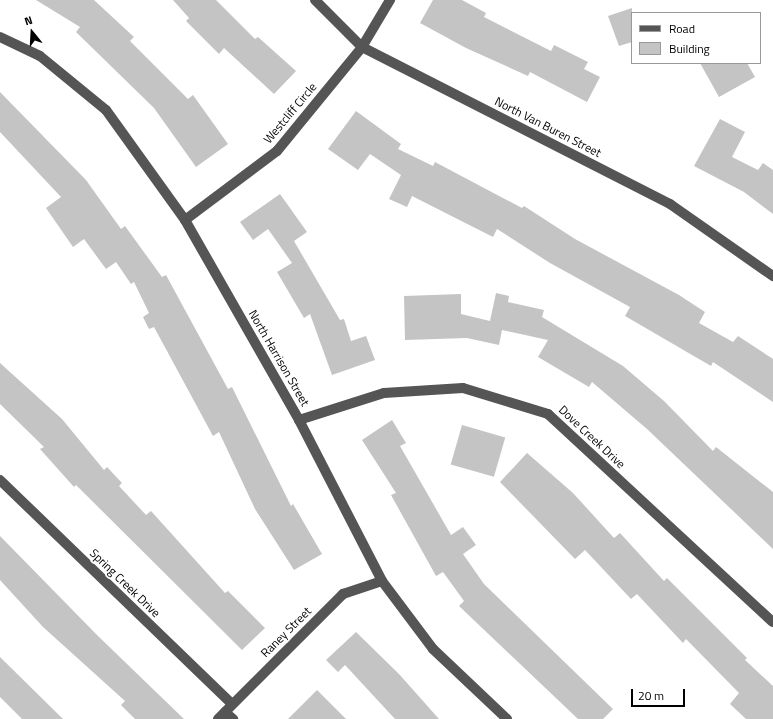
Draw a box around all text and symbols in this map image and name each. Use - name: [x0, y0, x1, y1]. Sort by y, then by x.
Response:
- north arrow: [12, 12, 52, 52]
- text: N: [22, 12, 34, 29]
- legend: [631, 12, 761, 64]
- text: Road: [669, 19, 695, 38]
- text: Building: [669, 39, 710, 58]
- street label: Westcliff Circle: [260, 80, 320, 146]
- street label: North Van Buren Street: [492, 94, 604, 160]
- street label: North Harrison Street: [246, 307, 312, 409]
- street label: Dove Creek Drive: [556, 403, 628, 471]
- street label: Spring Creek Drive: [87, 546, 163, 620]
- street label: Raney Street: [258, 604, 314, 660]
- scale bar: [633, 681, 687, 707]
- text: 20 m: [638, 686, 664, 705]

